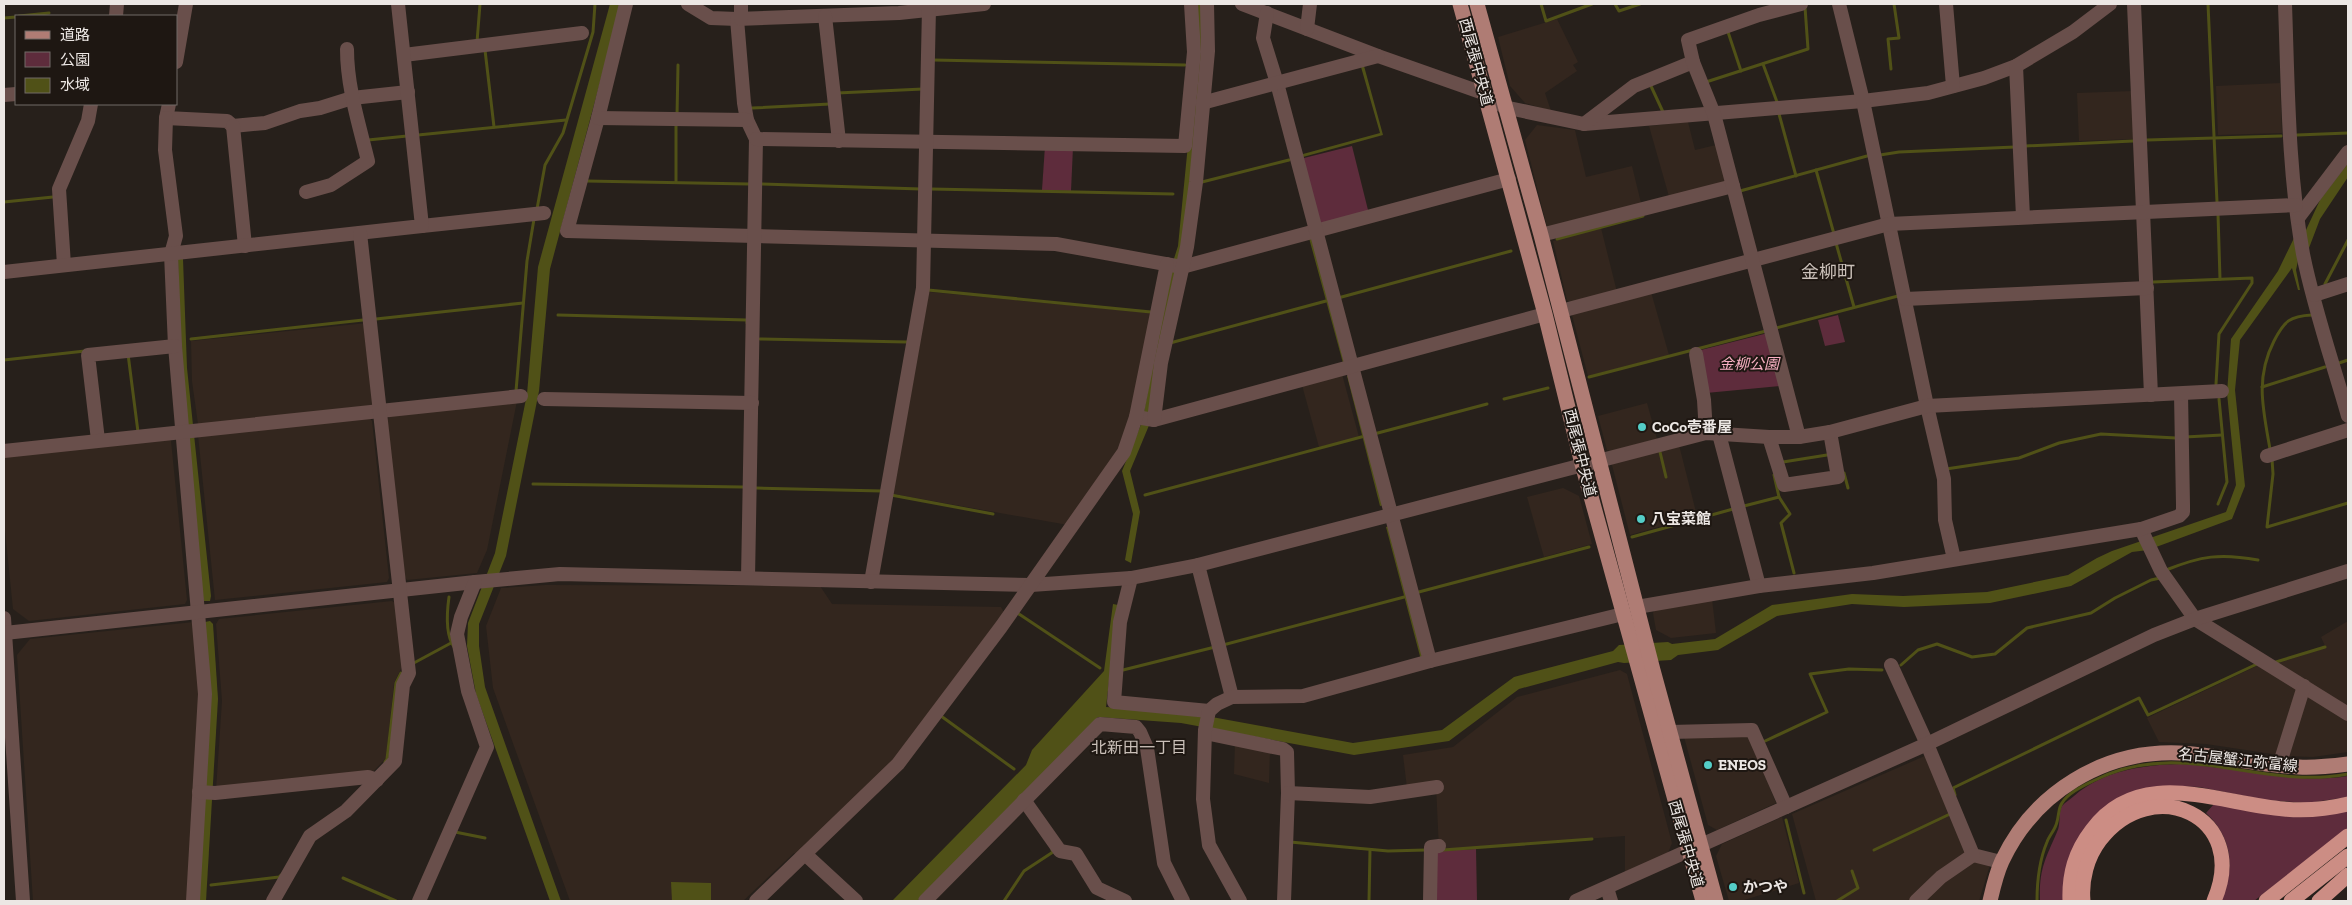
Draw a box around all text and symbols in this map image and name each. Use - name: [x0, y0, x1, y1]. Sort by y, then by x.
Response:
- legend: [15, 15, 178, 105]
- street label: 西尾張中央道: [1456, 16, 1496, 108]
- text: 道路: [60, 26, 90, 44]
- text: 公園: [60, 51, 90, 69]
- text: 水域: [60, 76, 90, 94]
- district label: 金柳町: [1801, 261, 1855, 283]
- park label: 金柳公園: [1719, 355, 1781, 373]
- street label: 西尾張中央道: [1560, 407, 1600, 499]
- place label: CoCo壱番屋: [1652, 418, 1732, 436]
- marker: CoCo壱番屋: [1636, 421, 1648, 433]
- place label: 八宝菜館: [1651, 510, 1711, 528]
- marker: 八宝菜館: [1635, 513, 1647, 525]
- district label: 北新田一丁目: [1091, 738, 1187, 757]
- street label: 名古屋蟹江弥富線: [2177, 745, 2299, 775]
- place label: ENEOS: [1718, 756, 1766, 774]
- marker: ENEOS: [1702, 759, 1714, 771]
- street label: 西尾張中央道: [1665, 798, 1707, 890]
- place label: かつや: [1743, 878, 1788, 896]
- marker: かつや: [1727, 881, 1739, 893]

